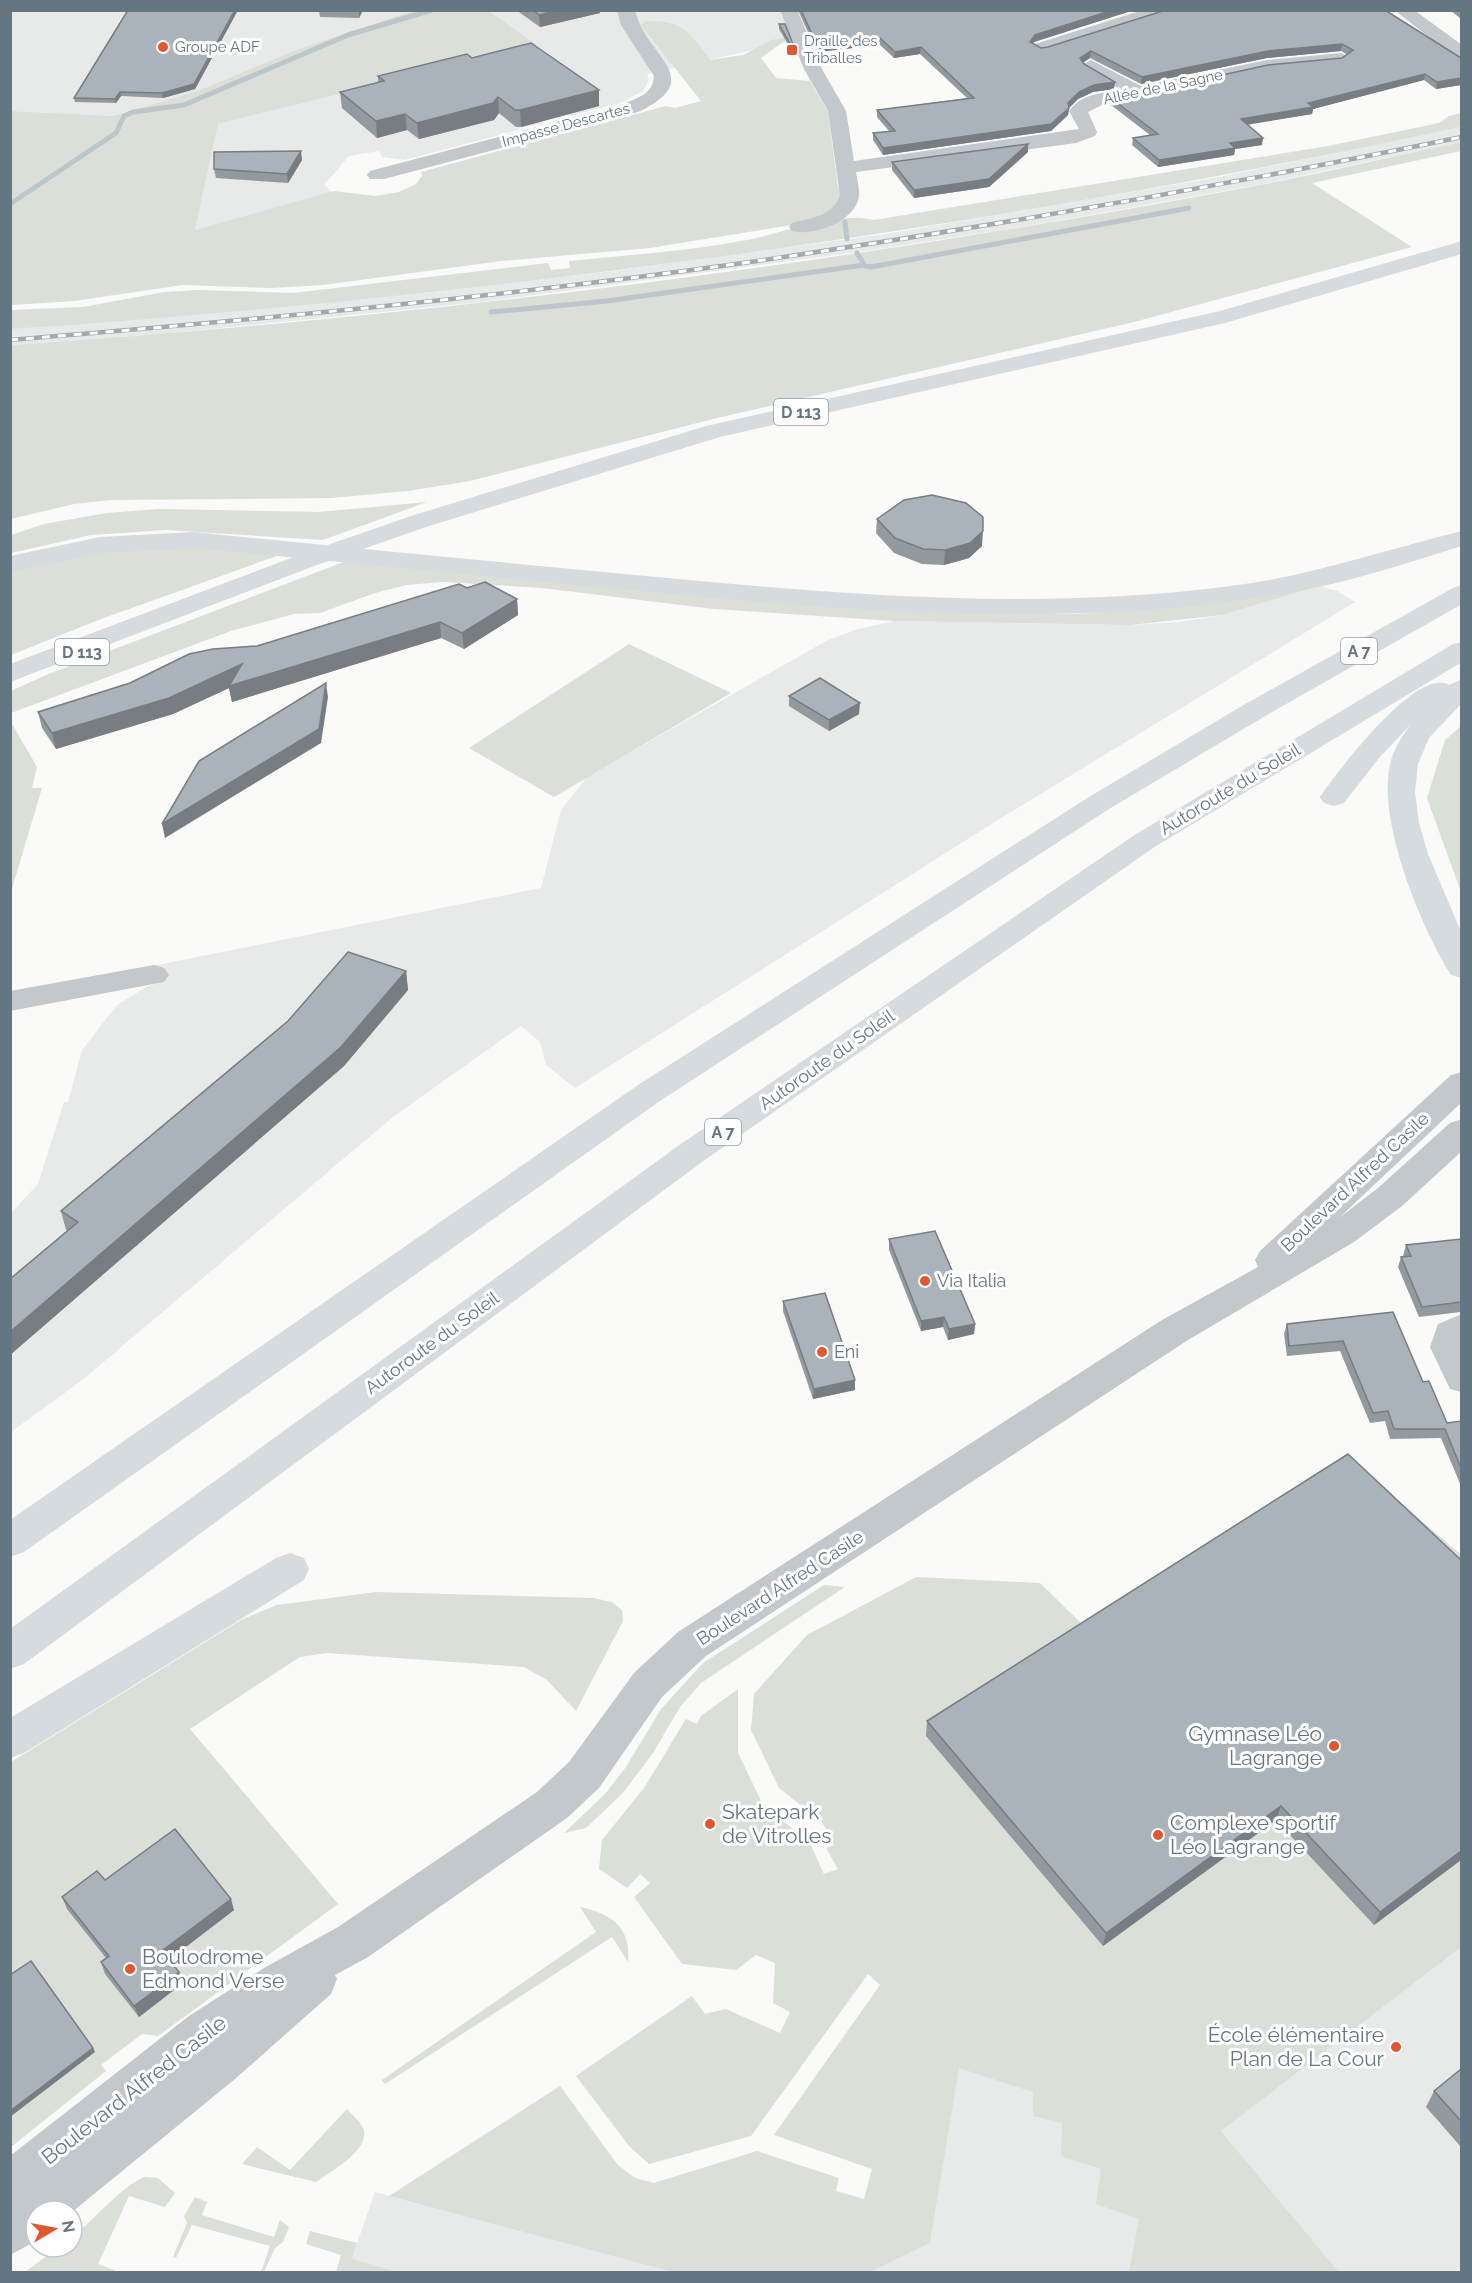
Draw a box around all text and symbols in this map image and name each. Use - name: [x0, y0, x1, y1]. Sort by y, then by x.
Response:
- place label: Draille des Triballes: [804, 32, 878, 67]
- place label: Groupe ADF: [175, 38, 260, 56]
- marker: Groupe ADF: [156, 40, 170, 54]
- marker: Draille des Triballes: [785, 43, 799, 57]
- street label: Allée de la Sagne: [1102, 65, 1225, 108]
- street label: Impasse Descartes: [500, 99, 632, 151]
- road number: D 113: [774, 399, 828, 425]
- road number: A 7: [1341, 638, 1377, 664]
- road number: D 113: [55, 639, 109, 665]
- street label: Autoroute du Soleil: [1156, 738, 1304, 839]
- street label: Autoroute du Soleil: [755, 1005, 898, 1114]
- street label: Boulevard Alfred Casile: [1276, 1107, 1433, 1256]
- road number: A 7: [705, 1119, 741, 1145]
- place label: Via Italia: [937, 1270, 1006, 1291]
- marker: Via Italia: [918, 1274, 932, 1288]
- street label: Autoroute du Soleil: [361, 1287, 503, 1398]
- place label: Eni: [834, 1341, 859, 1362]
- marker: Eni: [815, 1345, 829, 1359]
- street label: Boulevard Alfred Casile: [692, 1526, 867, 1649]
- place label: Gymnase Léo Lagrange: [1188, 1721, 1322, 1770]
- marker: Gymnase Léo Lagrange: [1327, 1739, 1341, 1753]
- place label: Skatepark de Vitrolles: [722, 1799, 831, 1848]
- place label: Complexe sportif Léo Lagrange: [1170, 1810, 1337, 1859]
- marker: Skatepark de Vitrolles: [703, 1817, 717, 1831]
- marker: Complexe sportif Léo Lagrange: [1151, 1828, 1165, 1842]
- place label: Boulodrome Edmond Verse: [142, 1944, 284, 1993]
- marker: Boulodrome Edmond Verse: [123, 1962, 137, 1976]
- street label: Boulevard Alfred Casile: [37, 2010, 231, 2169]
- place label: École élémentaire Plan de La Cour: [1208, 2022, 1385, 2071]
- marker: École élémentaire Plan de La Cour: [1389, 2040, 1403, 2054]
- north arrow: [24, 2199, 84, 2259]
- text: N: [58, 2219, 79, 2234]

